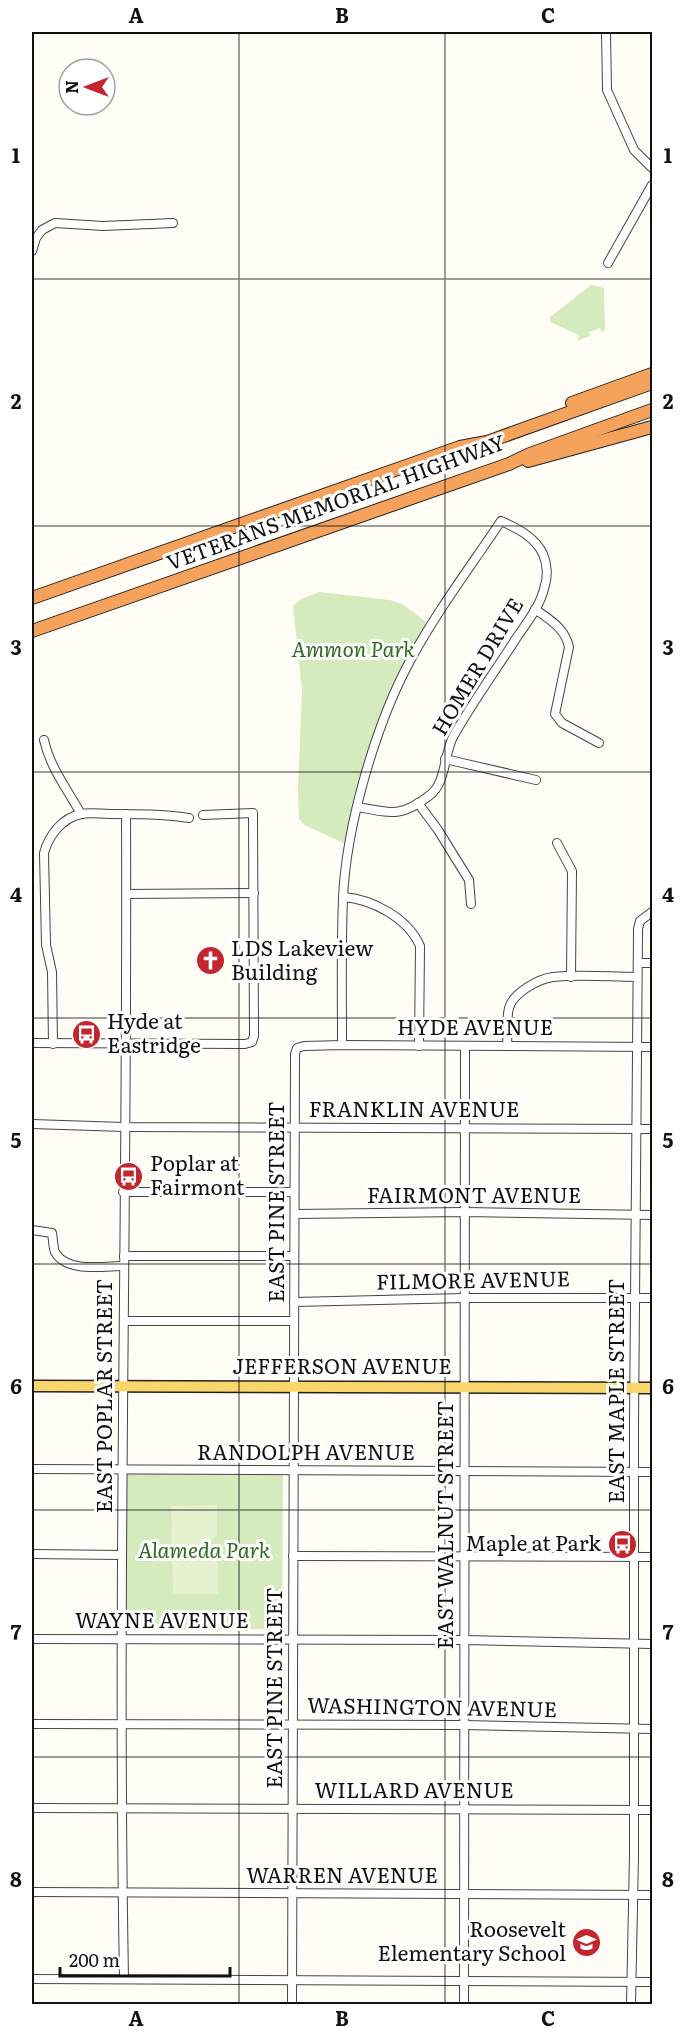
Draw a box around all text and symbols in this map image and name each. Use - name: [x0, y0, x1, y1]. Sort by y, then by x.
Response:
- text: A: [128, 0, 144, 29]
- text: B: [335, 0, 349, 29]
- text: C: [541, 0, 555, 29]
- north arrow: [57, 57, 117, 117]
- text: N: [59, 80, 83, 94]
- text: 1: [12, 139, 20, 169]
- text: 1: [664, 139, 672, 169]
- text: 2: [11, 385, 22, 415]
- text: 2: [663, 385, 674, 415]
- street label: VETERANS MEMORIAL HIGHWAY: [161, 425, 509, 576]
- street label: HOMER DRIVE: [422, 591, 529, 740]
- text: 3: [10, 631, 22, 661]
- text: 3: [662, 631, 674, 661]
- park label: Ammon Park: [291, 632, 415, 663]
- text: 4: [10, 878, 22, 908]
- text: 4: [662, 878, 674, 908]
- place label: LDS Lakeview Building: [231, 931, 373, 986]
- church icon: LDS Lakeview Building: [194, 945, 226, 977]
- place label: Hyde at Eastridge: [107, 1004, 201, 1059]
- street label: HYDE AVENUE: [397, 1010, 553, 1041]
- bus stop icon: Hyde at Eastridge: [70, 1018, 102, 1050]
- street label: FRANKLIN AVENUE: [309, 1092, 519, 1123]
- street label: EAST PINE STREET: [259, 1101, 290, 1303]
- text: 5: [11, 1124, 22, 1154]
- text: 5: [663, 1124, 674, 1154]
- place label: Poplar at Fairmont: [150, 1146, 245, 1201]
- bus stop icon: Poplar at Fairmont: [113, 1160, 145, 1192]
- street label: FAIRMONT AVENUE: [367, 1178, 581, 1209]
- street label: FILMORE AVENUE: [376, 1261, 570, 1296]
- street label: EAST MAPLE STREET: [599, 1278, 630, 1504]
- street label: EAST POPLAR STREET: [87, 1279, 118, 1513]
- street label: JEFFERSON AVENUE: [232, 1349, 452, 1380]
- text: 6: [10, 1370, 22, 1400]
- text: 6: [662, 1370, 674, 1400]
- street label: EAST WALNUT STREET: [428, 1401, 459, 1649]
- street label: RANDOLPH AVENUE: [197, 1435, 415, 1466]
- place label: Maple at Park: [465, 1526, 601, 1557]
- bus stop icon: Maple at Park: [606, 1528, 638, 1560]
- park label: Alameda Park: [138, 1533, 271, 1564]
- street label: EAST PINE STREET: [257, 1587, 288, 1789]
- street label: WAYNE AVENUE: [75, 1603, 249, 1634]
- text: 7: [11, 1616, 22, 1646]
- text: 7: [663, 1616, 674, 1646]
- street label: WASHINGTON AVENUE: [307, 1688, 557, 1723]
- street label: WILLARD AVENUE: [314, 1773, 514, 1804]
- street label: WARREN AVENUE: [246, 1858, 438, 1889]
- text: 8: [10, 1863, 22, 1893]
- text: 8: [662, 1863, 674, 1893]
- place label: Roosevelt Elementary School: [377, 1912, 567, 1967]
- school or university icon: Roosevelt Elementary School: [571, 1926, 603, 1958]
- scale bar: [60, 1940, 230, 1978]
- text: 200 m: [69, 1946, 120, 1973]
- text: A: [128, 2002, 144, 2032]
- text: B: [335, 2002, 349, 2032]
- text: C: [541, 2002, 555, 2032]

